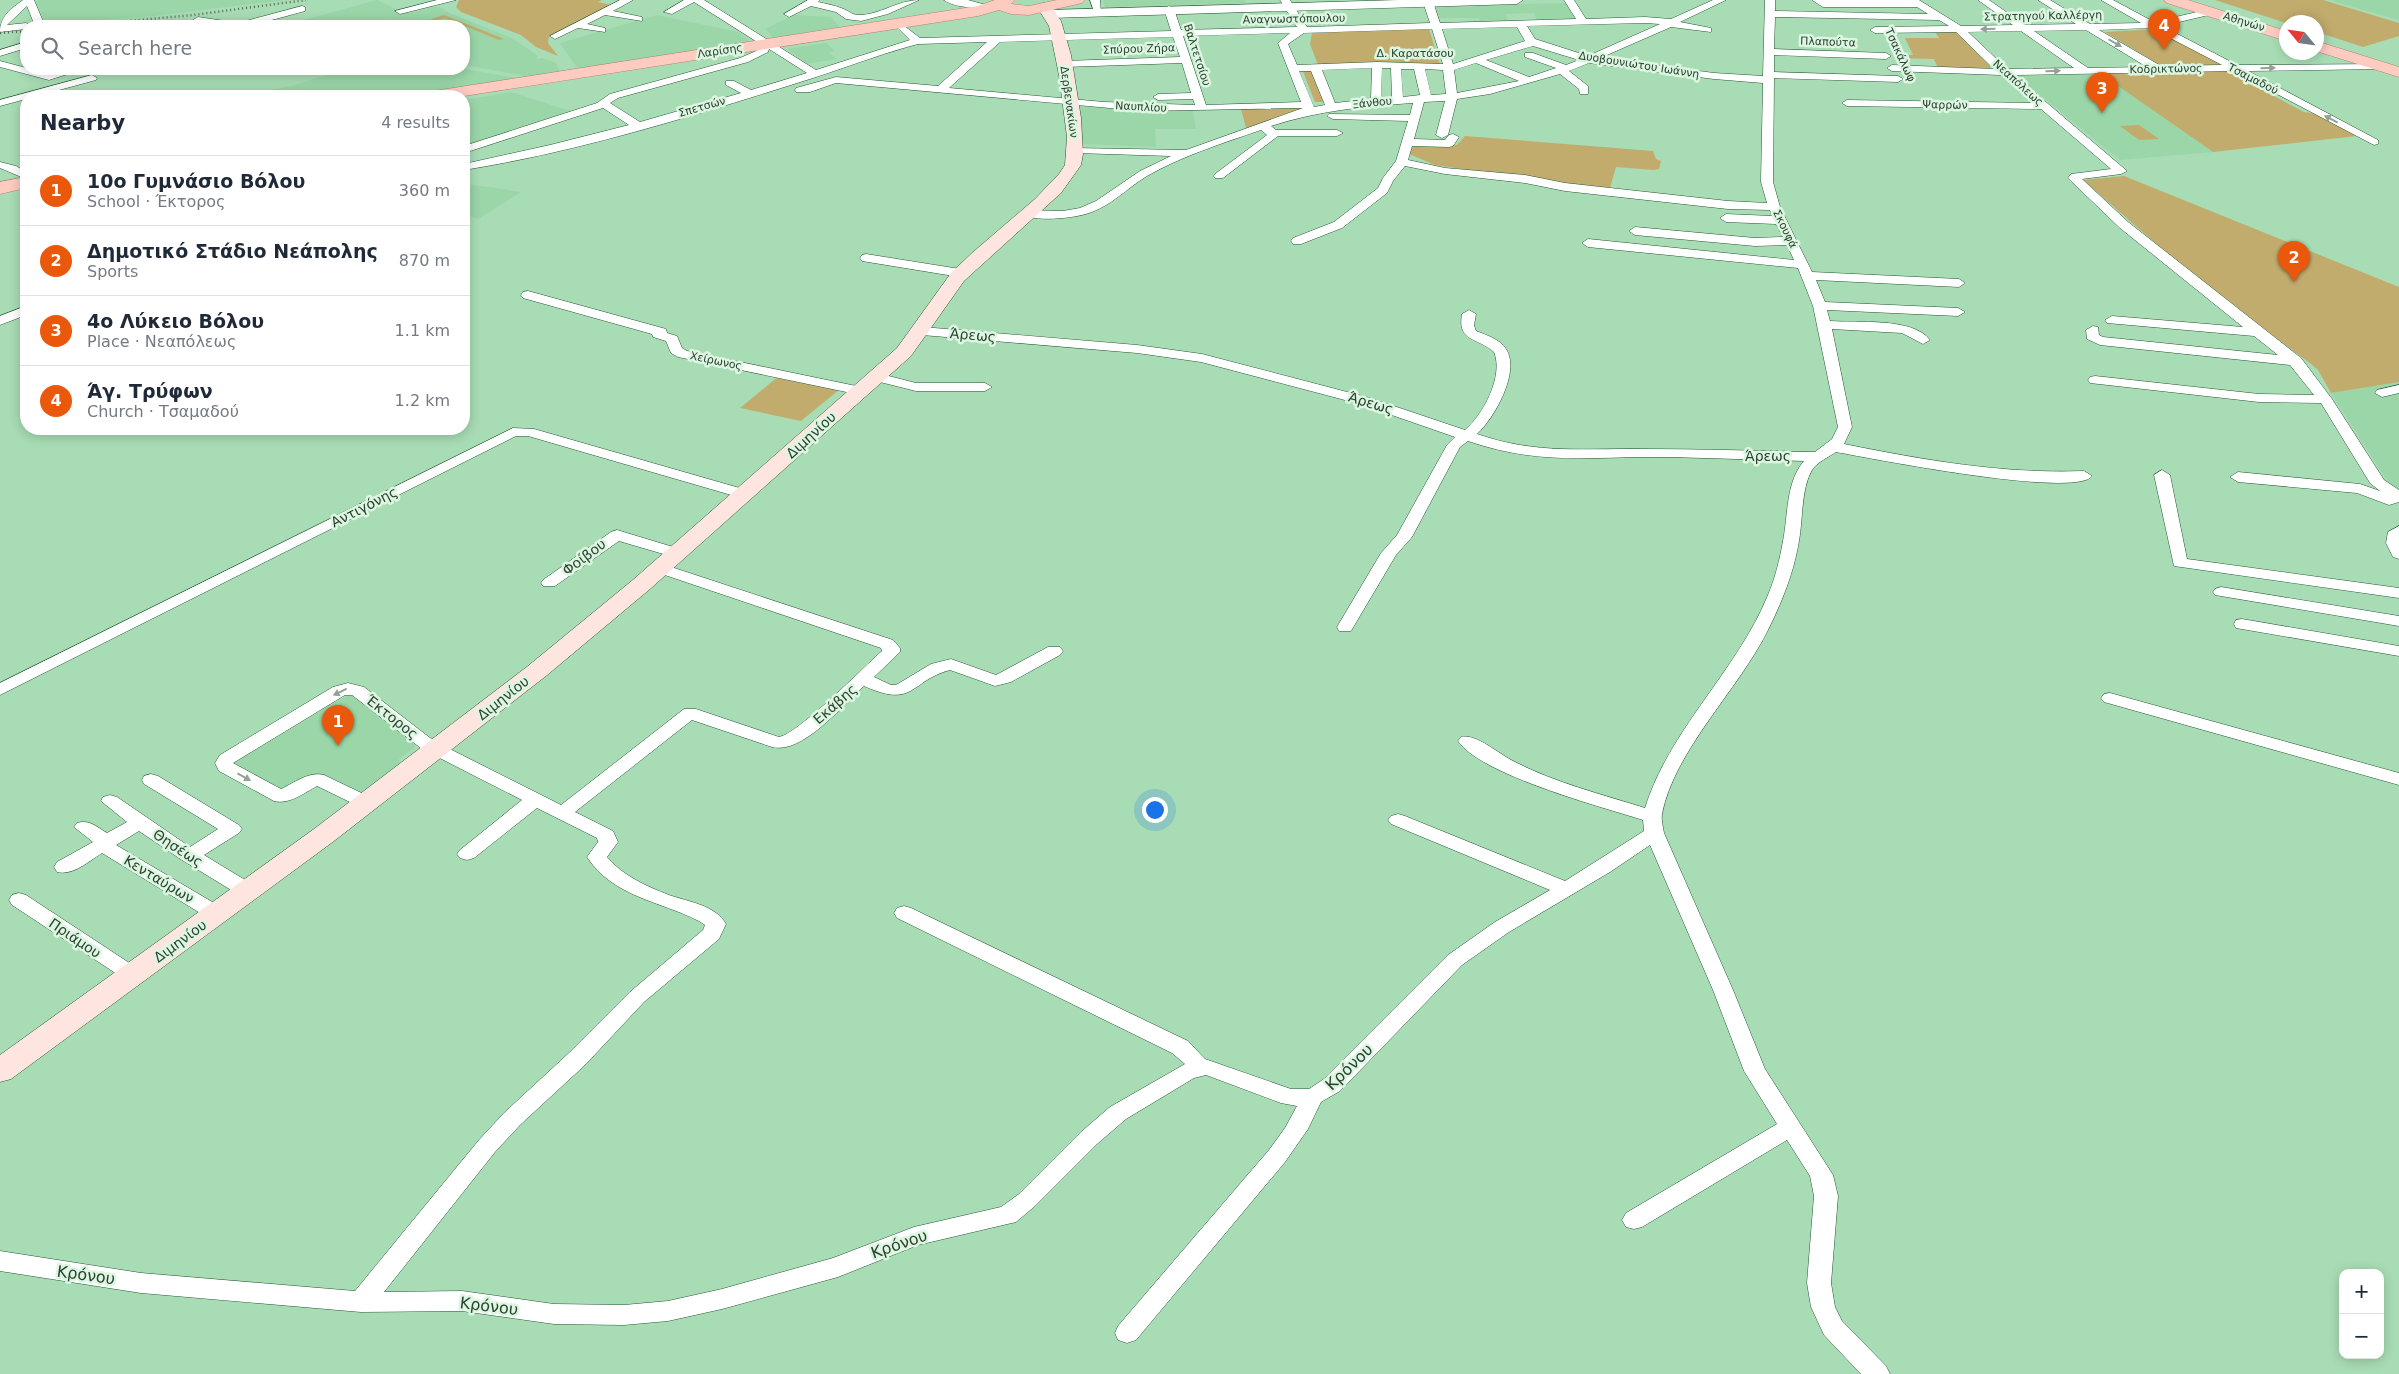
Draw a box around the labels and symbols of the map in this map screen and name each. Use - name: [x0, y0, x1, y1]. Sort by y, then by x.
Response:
- street label: Στρατηγού Καλλέργη: [1984, 8, 2102, 24]
- pin: 4: [2148, 9, 2180, 50]
- street label: Αθηνών: [2222, 10, 2266, 34]
- street label: Αναγνωστόπουλου: [1243, 12, 1345, 26]
- north arrow: [2279, 15, 2324, 60]
- street label: Βαλτετσίου: [1181, 22, 1213, 88]
- street label: Τσακάλωφ: [1882, 25, 1918, 84]
- one-way arrow: [1979, 25, 1995, 33]
- street label: Πλαπούτα: [1800, 35, 1856, 49]
- one-way arrow: [2108, 39, 2121, 48]
- street label: Λαρίσης: [696, 41, 744, 61]
- street label: Σπύρου Ζήρα: [1103, 41, 1175, 57]
- street label: Δ. Καρατάσου: [1376, 47, 1454, 60]
- street label: Δυοβουνιώτου Ιωάννη: [1578, 49, 1700, 81]
- street label: Νεαπόλεως: [1990, 57, 2046, 109]
- street label: Τσαμαδού: [2225, 60, 2280, 97]
- street label: Κοδρικτώνος: [2129, 62, 2203, 76]
- one-way arrow: [2260, 64, 2276, 72]
- street label: Δερβενακίων: [1058, 65, 1080, 139]
- one-way arrow: [2045, 67, 2061, 75]
- pin: 3: [2086, 72, 2118, 113]
- street label: Σπετσών: [677, 94, 727, 120]
- street label: Ξάνθου: [1351, 94, 1393, 112]
- street label: Ψαρρών: [1922, 98, 1968, 112]
- street label: Ναυπλίου: [1115, 99, 1167, 115]
- one-way arrow: [2324, 115, 2338, 123]
- street label: Σκουφά: [1770, 208, 1800, 250]
- pin: 2: [2278, 241, 2310, 282]
- street label: Άρεως: [949, 325, 997, 345]
- street label: Χείρωνος: [689, 349, 743, 373]
- street label: Άρεως: [1347, 389, 1395, 417]
- street label: Διμηνίου: [783, 409, 839, 461]
- street label: Άρεως: [1745, 448, 1791, 464]
- street label: Αντιγόνης: [328, 483, 400, 531]
- street label: Φοίβου: [559, 536, 609, 578]
- street label: Διμηνίου: [474, 673, 532, 723]
- street label: Εκάβης: [810, 681, 860, 727]
- one-way arrow: [333, 688, 347, 696]
- street label: Έκτορος: [362, 691, 421, 742]
- pin: 1: [322, 705, 354, 746]
- one-way arrow: [237, 773, 251, 782]
- your location: [1142, 797, 1168, 823]
- street label: Θησέως: [150, 826, 206, 870]
- street label: Κενταύρων: [121, 852, 197, 906]
- street label: Πριάμου: [46, 915, 104, 961]
- street label: Διμηνίου: [150, 917, 210, 965]
- street label: Κρόνου: [1321, 1040, 1377, 1094]
- street label: Κρόνου: [868, 1226, 930, 1262]
- street label: Κρόνου: [56, 1262, 116, 1288]
- street label: Κρόνου: [459, 1293, 519, 1319]

